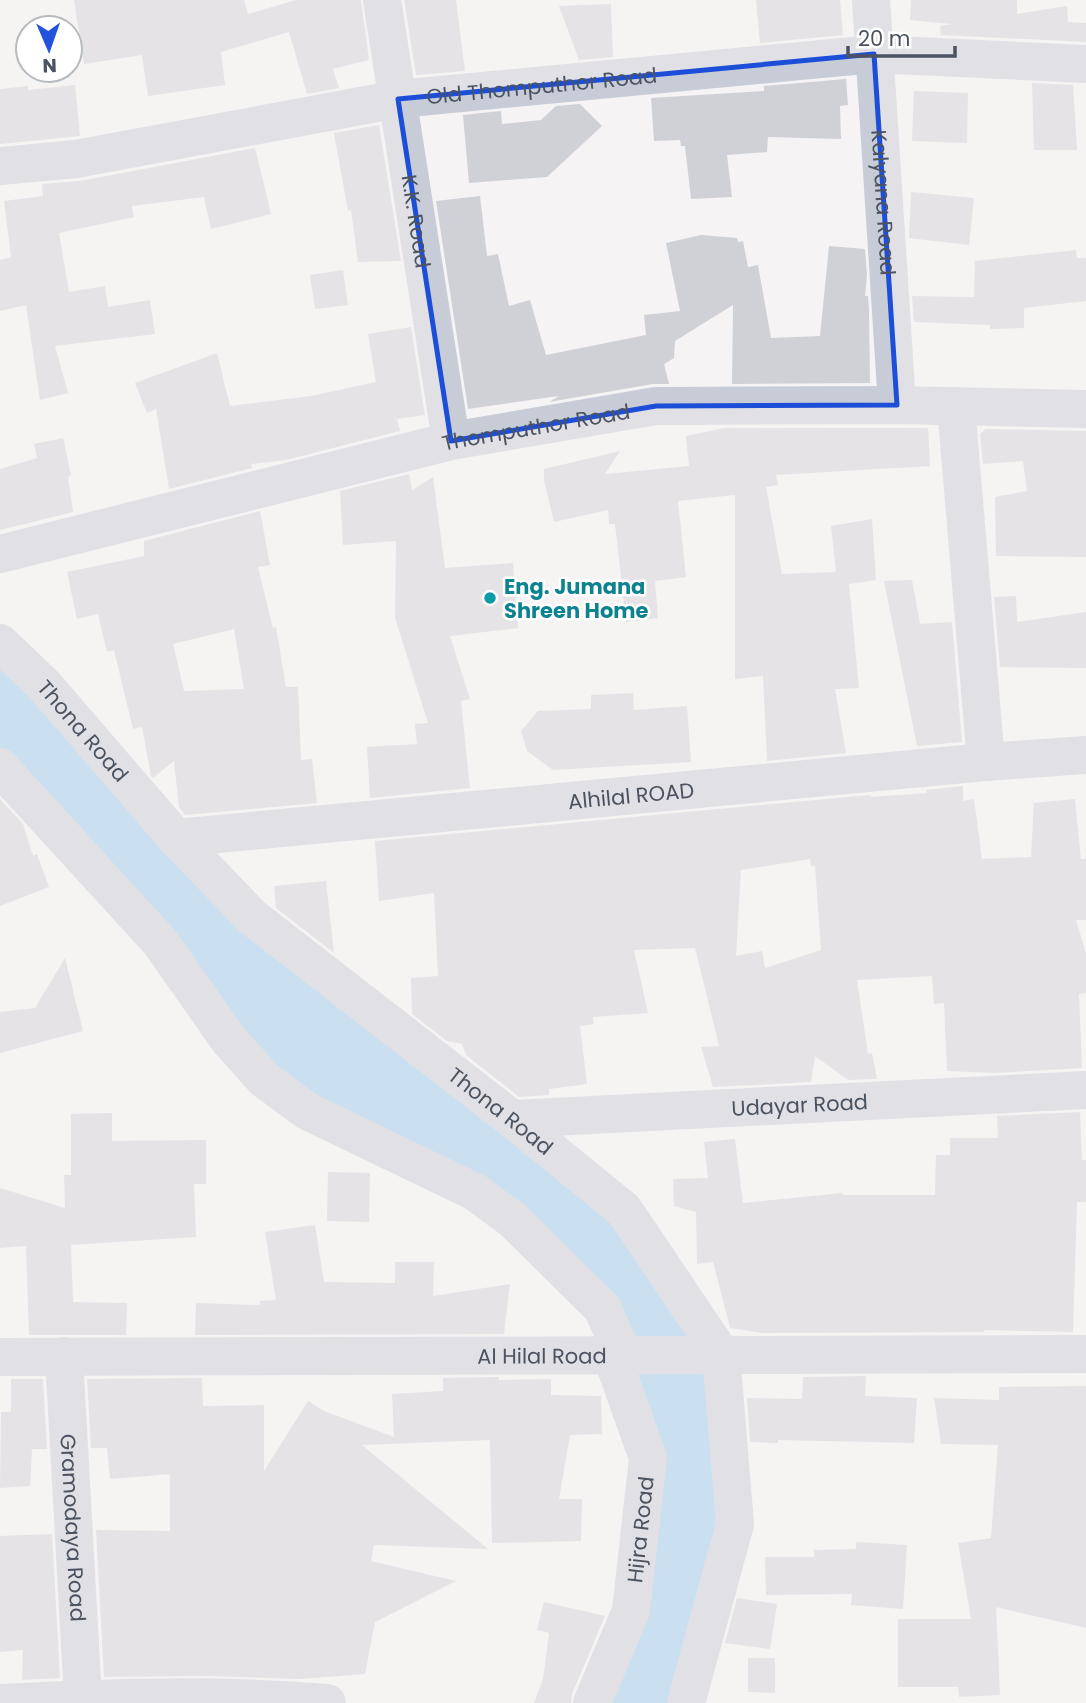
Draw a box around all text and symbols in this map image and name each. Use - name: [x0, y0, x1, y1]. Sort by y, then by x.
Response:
- north arrow: [14, 14, 84, 84]
- scale bar: [848, 14, 955, 58]
- text: 20 m: [858, 24, 911, 53]
- text: N: [42, 52, 57, 79]
- street label: Old Thomputhor Road: [425, 60, 658, 111]
- street label: Kalyana Road: [865, 129, 903, 276]
- street label: K.K. Road: [395, 172, 438, 270]
- street label: Thomputhor Road: [439, 396, 632, 457]
- place label: Eng. Jumana Shreen Home: [504, 572, 649, 625]
- marker: Eng. Jumana Shreen Home: [482, 590, 498, 606]
- street label: Thona Road: [31, 673, 136, 788]
- street label: Alhilal ROAD: [567, 775, 695, 816]
- street label: Thona Road: [442, 1060, 560, 1161]
- street label: Udayar Road: [731, 1087, 869, 1122]
- street label: Al Hilal Road: [477, 1341, 607, 1370]
- street label: Gramodaya Road: [54, 1433, 93, 1622]
- street label: Hijra Road: [620, 1475, 660, 1584]

